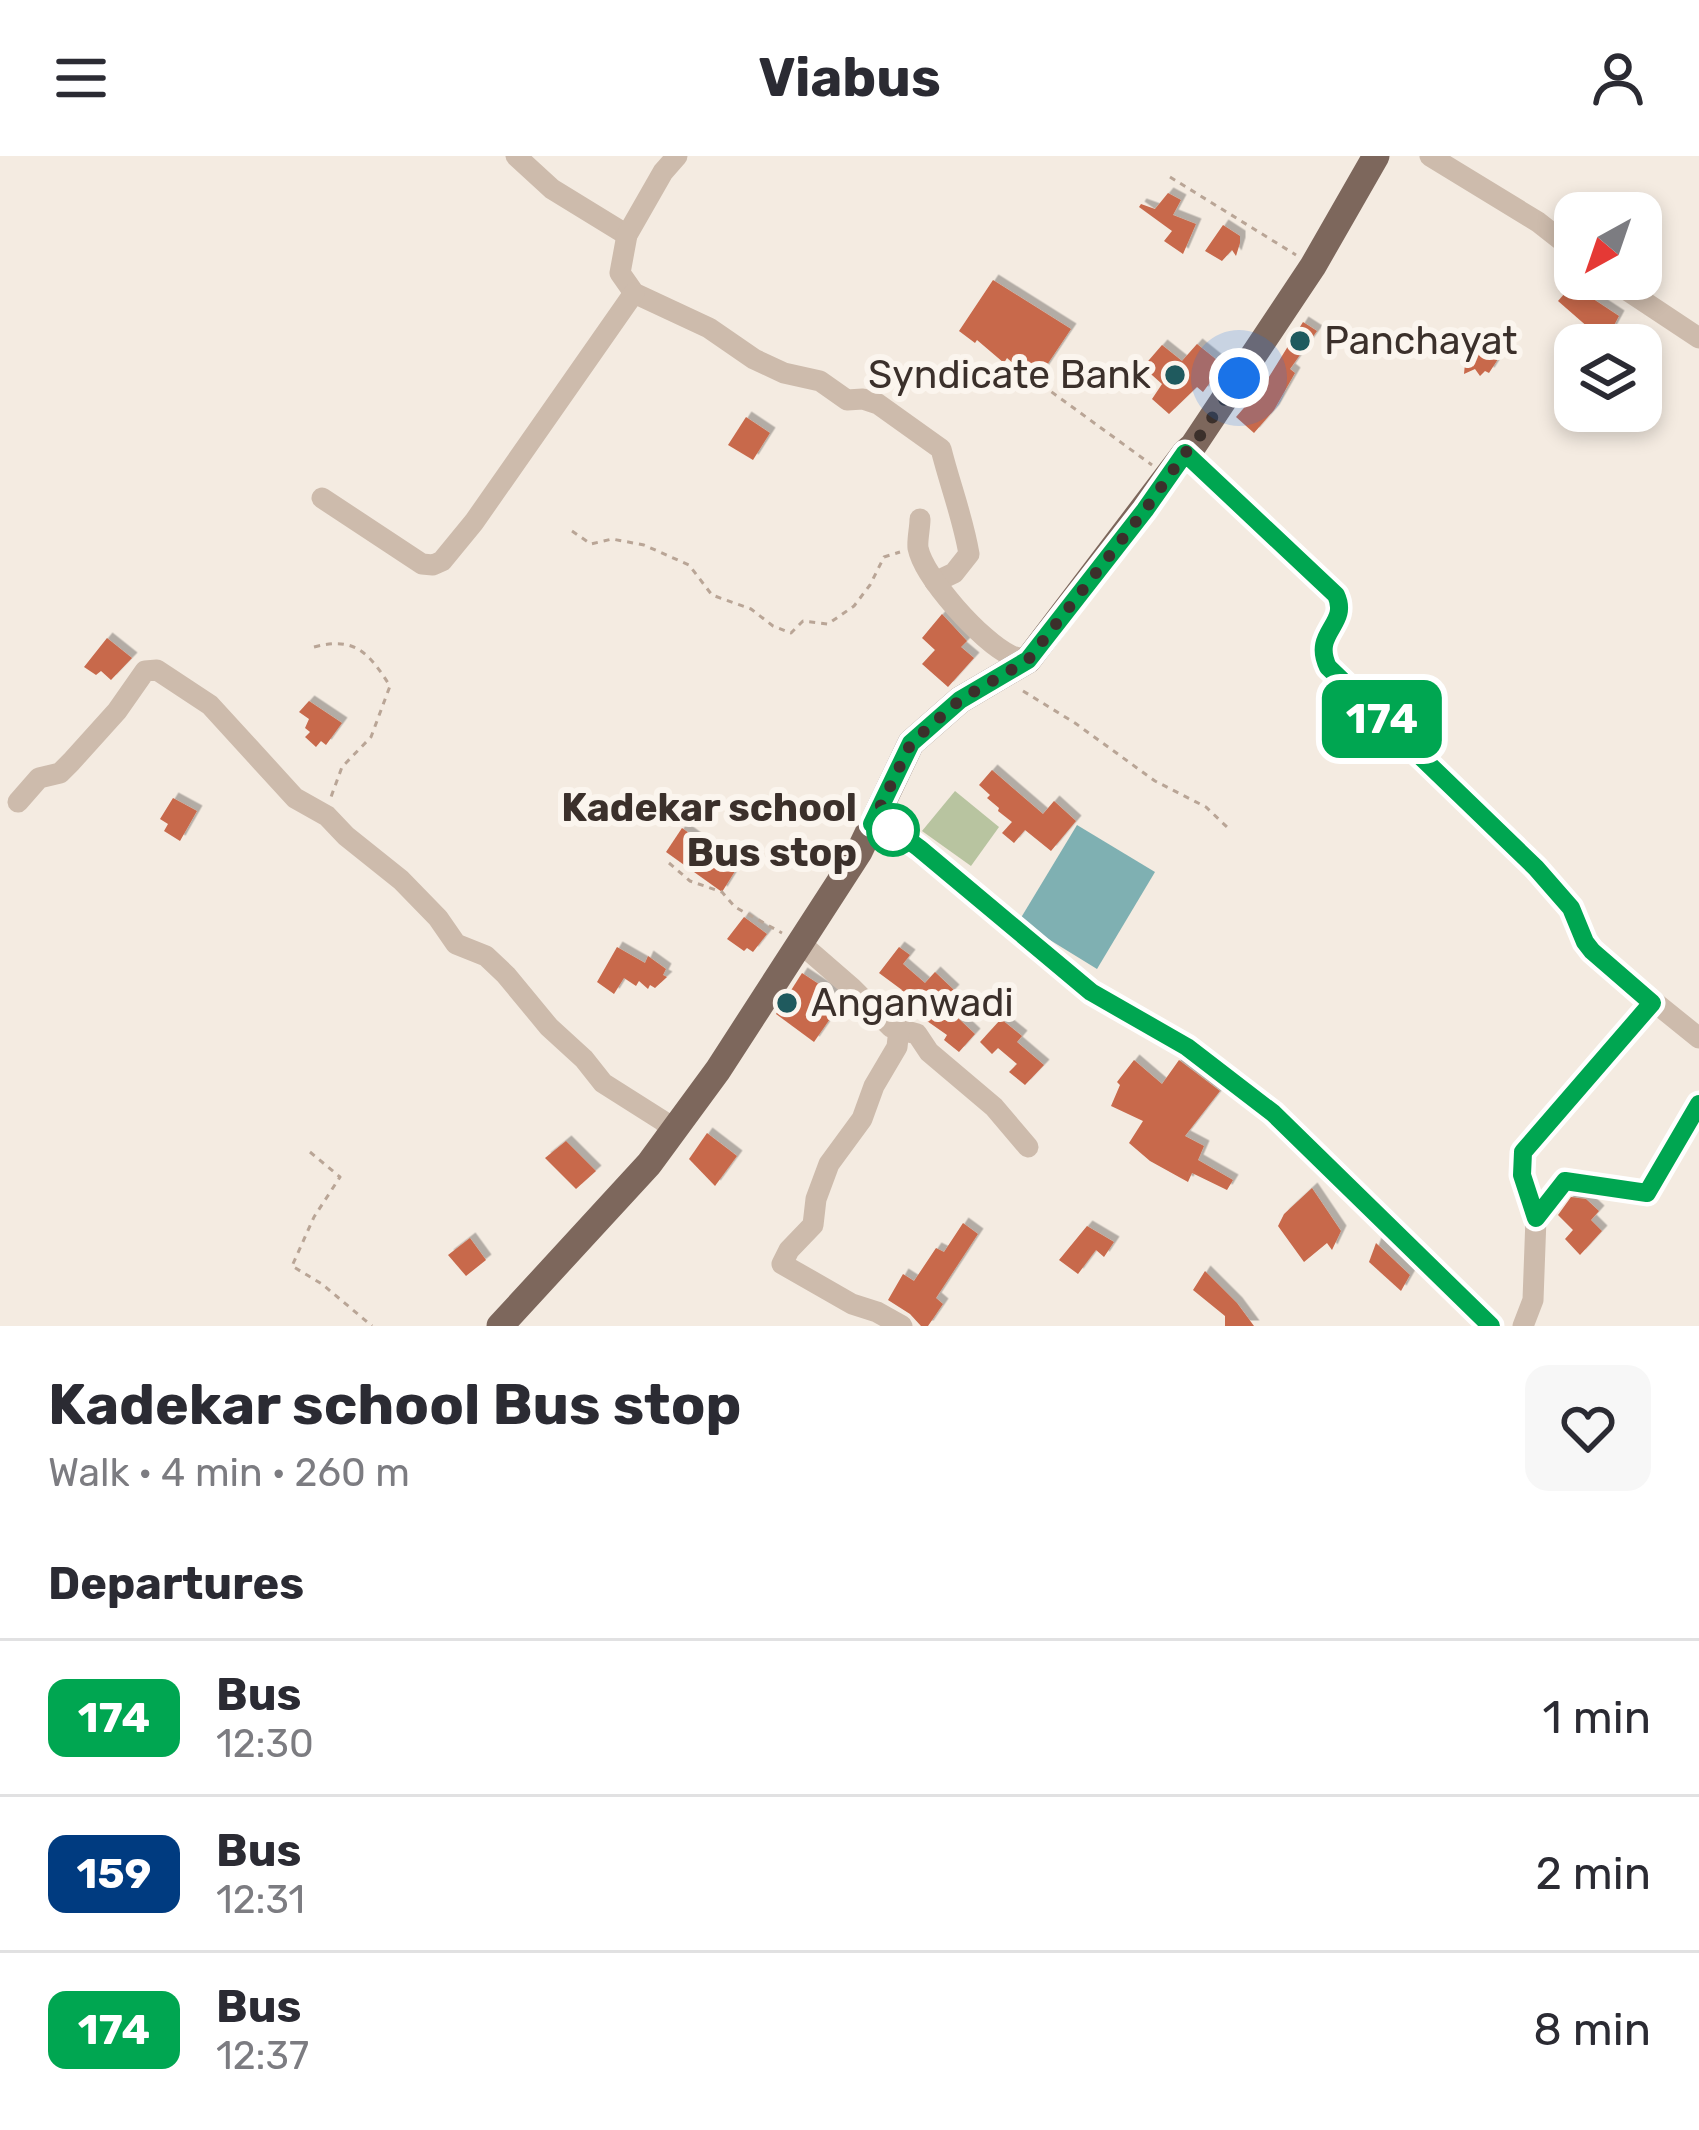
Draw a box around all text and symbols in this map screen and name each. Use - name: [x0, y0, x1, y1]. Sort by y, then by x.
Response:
- icon: menu: [48, 45, 114, 111]
- icon: person: [1585, 45, 1651, 111]
- text: Viabus: [758, 46, 941, 110]
- north arrow: [1554, 192, 1662, 300]
- map controls: [1554, 192, 1662, 432]
- place label: Panchayat: [1324, 318, 1518, 364]
- button: layers: [1554, 324, 1662, 432]
- marker: Panchayat: [1287, 328, 1313, 354]
- your location: [1209, 348, 1269, 408]
- place label: Syndicate Bank: [868, 352, 1151, 398]
- marker: Syndicate Bank: [1162, 362, 1188, 388]
- line badge: 174: [1313, 680, 1451, 758]
- text: 174: [1346, 694, 1418, 744]
- place label: Kadekar school Bus stop: [561, 785, 857, 876]
- marker: Kadekar school Bus stop: [868, 805, 918, 855]
- place label: Anganwadi: [811, 980, 1014, 1026]
- marker: Anganwadi: [774, 990, 800, 1016]
- button: heart: [1525, 1365, 1651, 1491]
- text: Kadekar school Bus stop: [48, 1371, 742, 1438]
- text: Walk · 4 min · 260 m: [48, 1450, 410, 1496]
- text: Departures: [48, 1557, 304, 1610]
- text: Bus: [216, 1668, 301, 1721]
- text: 1 min: [1543, 1691, 1651, 1744]
- text: 174: [78, 1693, 150, 1743]
- text: 12:30: [216, 1721, 314, 1767]
- text: Bus: [216, 1824, 301, 1877]
- text: 2 min: [1535, 1847, 1651, 1900]
- text: 159: [77, 1849, 151, 1899]
- text: 12:31: [216, 1877, 305, 1923]
- text: Bus: [216, 1980, 301, 2033]
- text: 8 min: [1533, 2003, 1651, 2056]
- text: 174: [78, 2005, 150, 2055]
- text: 12:37: [216, 2033, 309, 2079]

